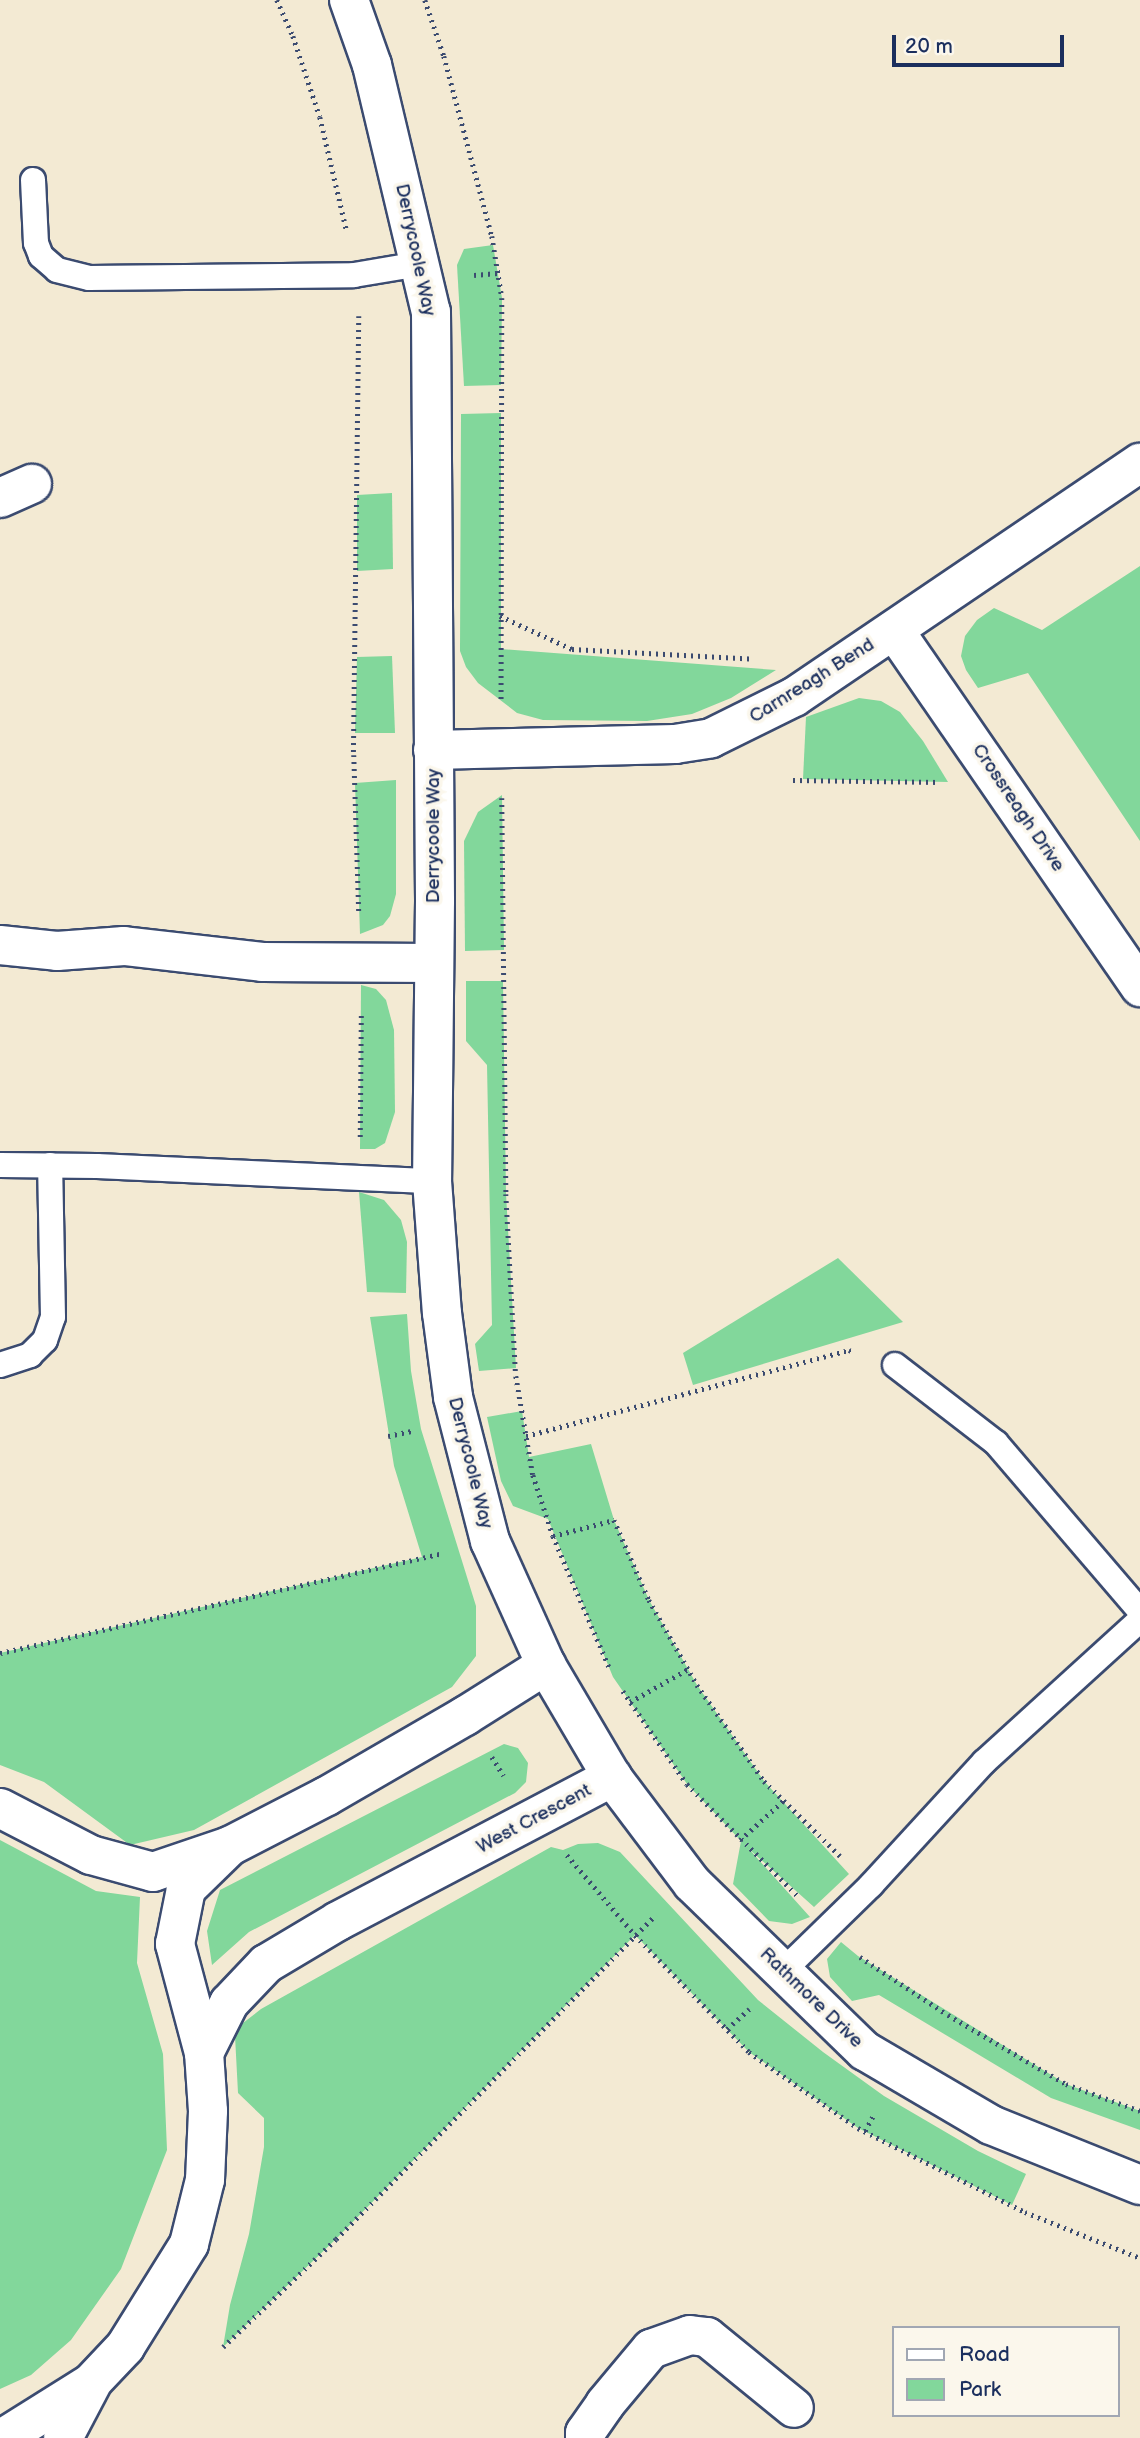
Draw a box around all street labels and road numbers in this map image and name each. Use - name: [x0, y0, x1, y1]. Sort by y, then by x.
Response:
- street label: Derrycoole Way: [390, 181, 440, 319]
- street label: Carnreagh Bend: [745, 633, 879, 729]
- street label: Crossreagh Drive: [967, 740, 1069, 876]
- street label: Derrycoole Way: [423, 768, 445, 904]
- street label: Derrycoole Way: [443, 1395, 497, 1531]
- street label: West Crescent: [473, 1779, 595, 1859]
- street label: Rathmore Drive: [755, 1943, 867, 2053]

